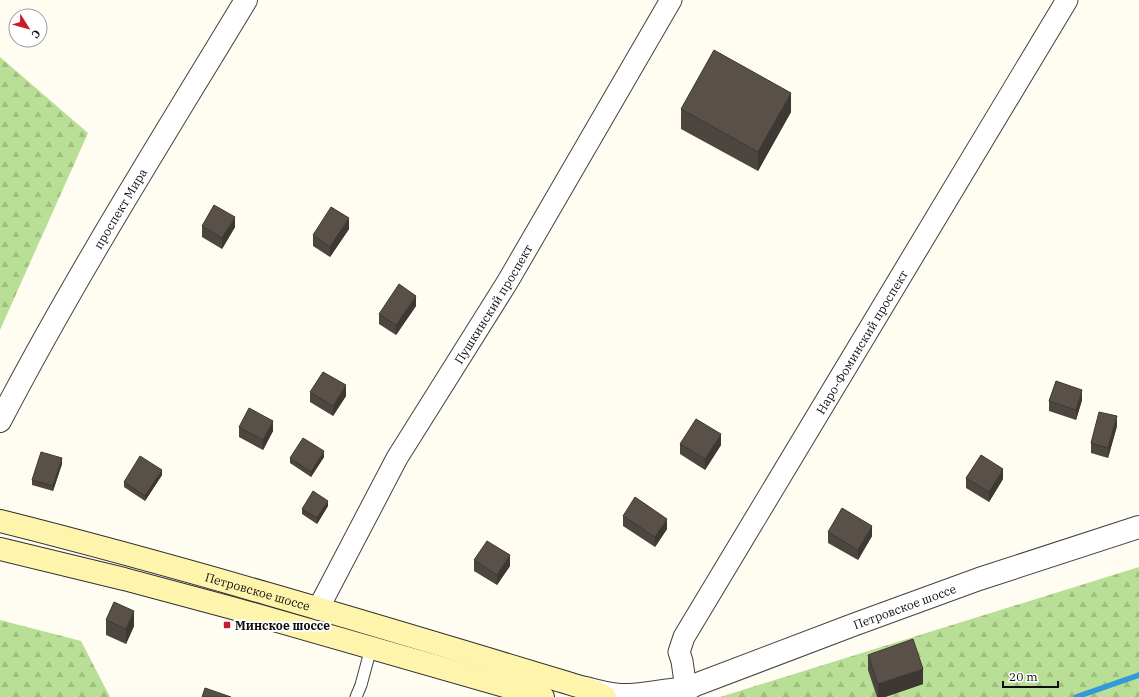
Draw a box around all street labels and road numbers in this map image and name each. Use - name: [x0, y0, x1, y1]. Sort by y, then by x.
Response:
- street label: проспект Мира: [90, 165, 150, 252]
- street label: Пушкинский проспект: [451, 242, 535, 366]
- street label: Наро-Фоминский проспект: [813, 267, 910, 416]
- street label: Петровское шоссе: [203, 569, 312, 613]
- street label: Петровское шоссе: [851, 581, 958, 632]

